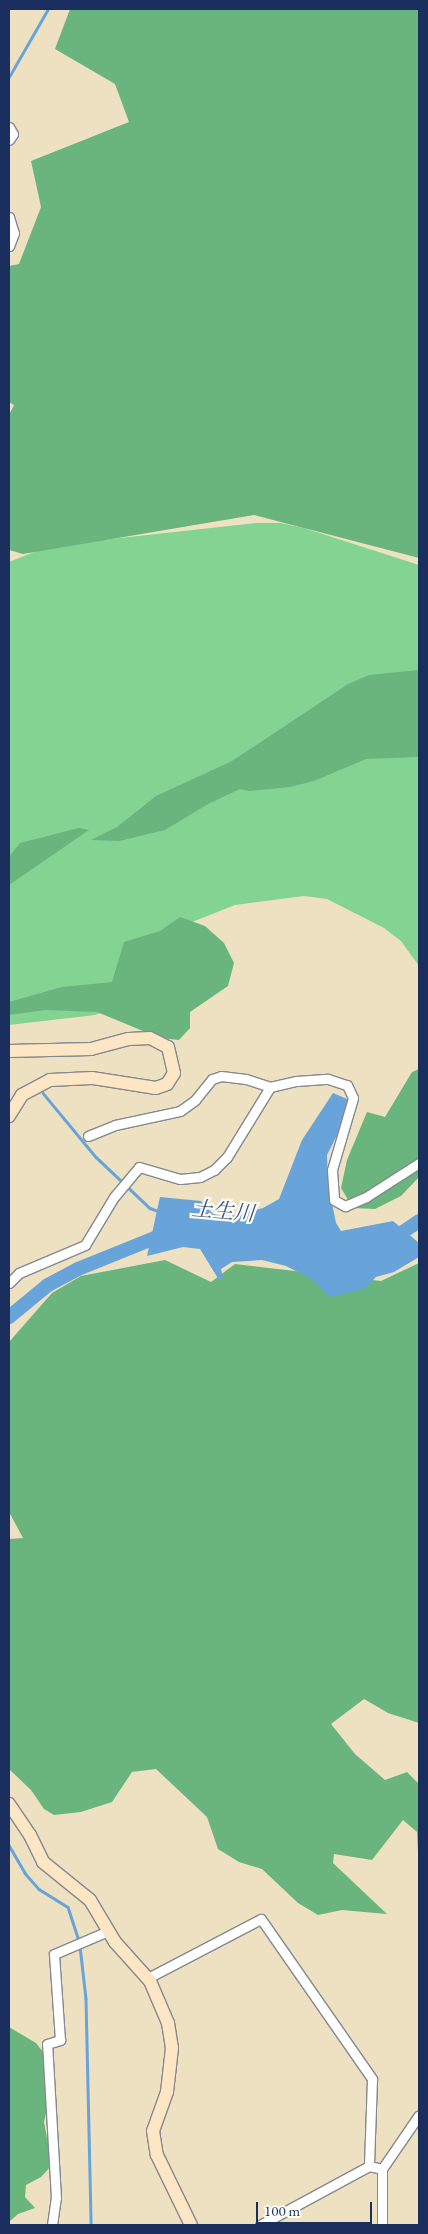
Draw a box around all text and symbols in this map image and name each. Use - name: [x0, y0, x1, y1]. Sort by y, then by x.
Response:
- water label: 土生川: [191, 1196, 255, 1226]
- scale bar: [258, 2192, 374, 2224]
- text: 100 m: [264, 2201, 300, 2220]

